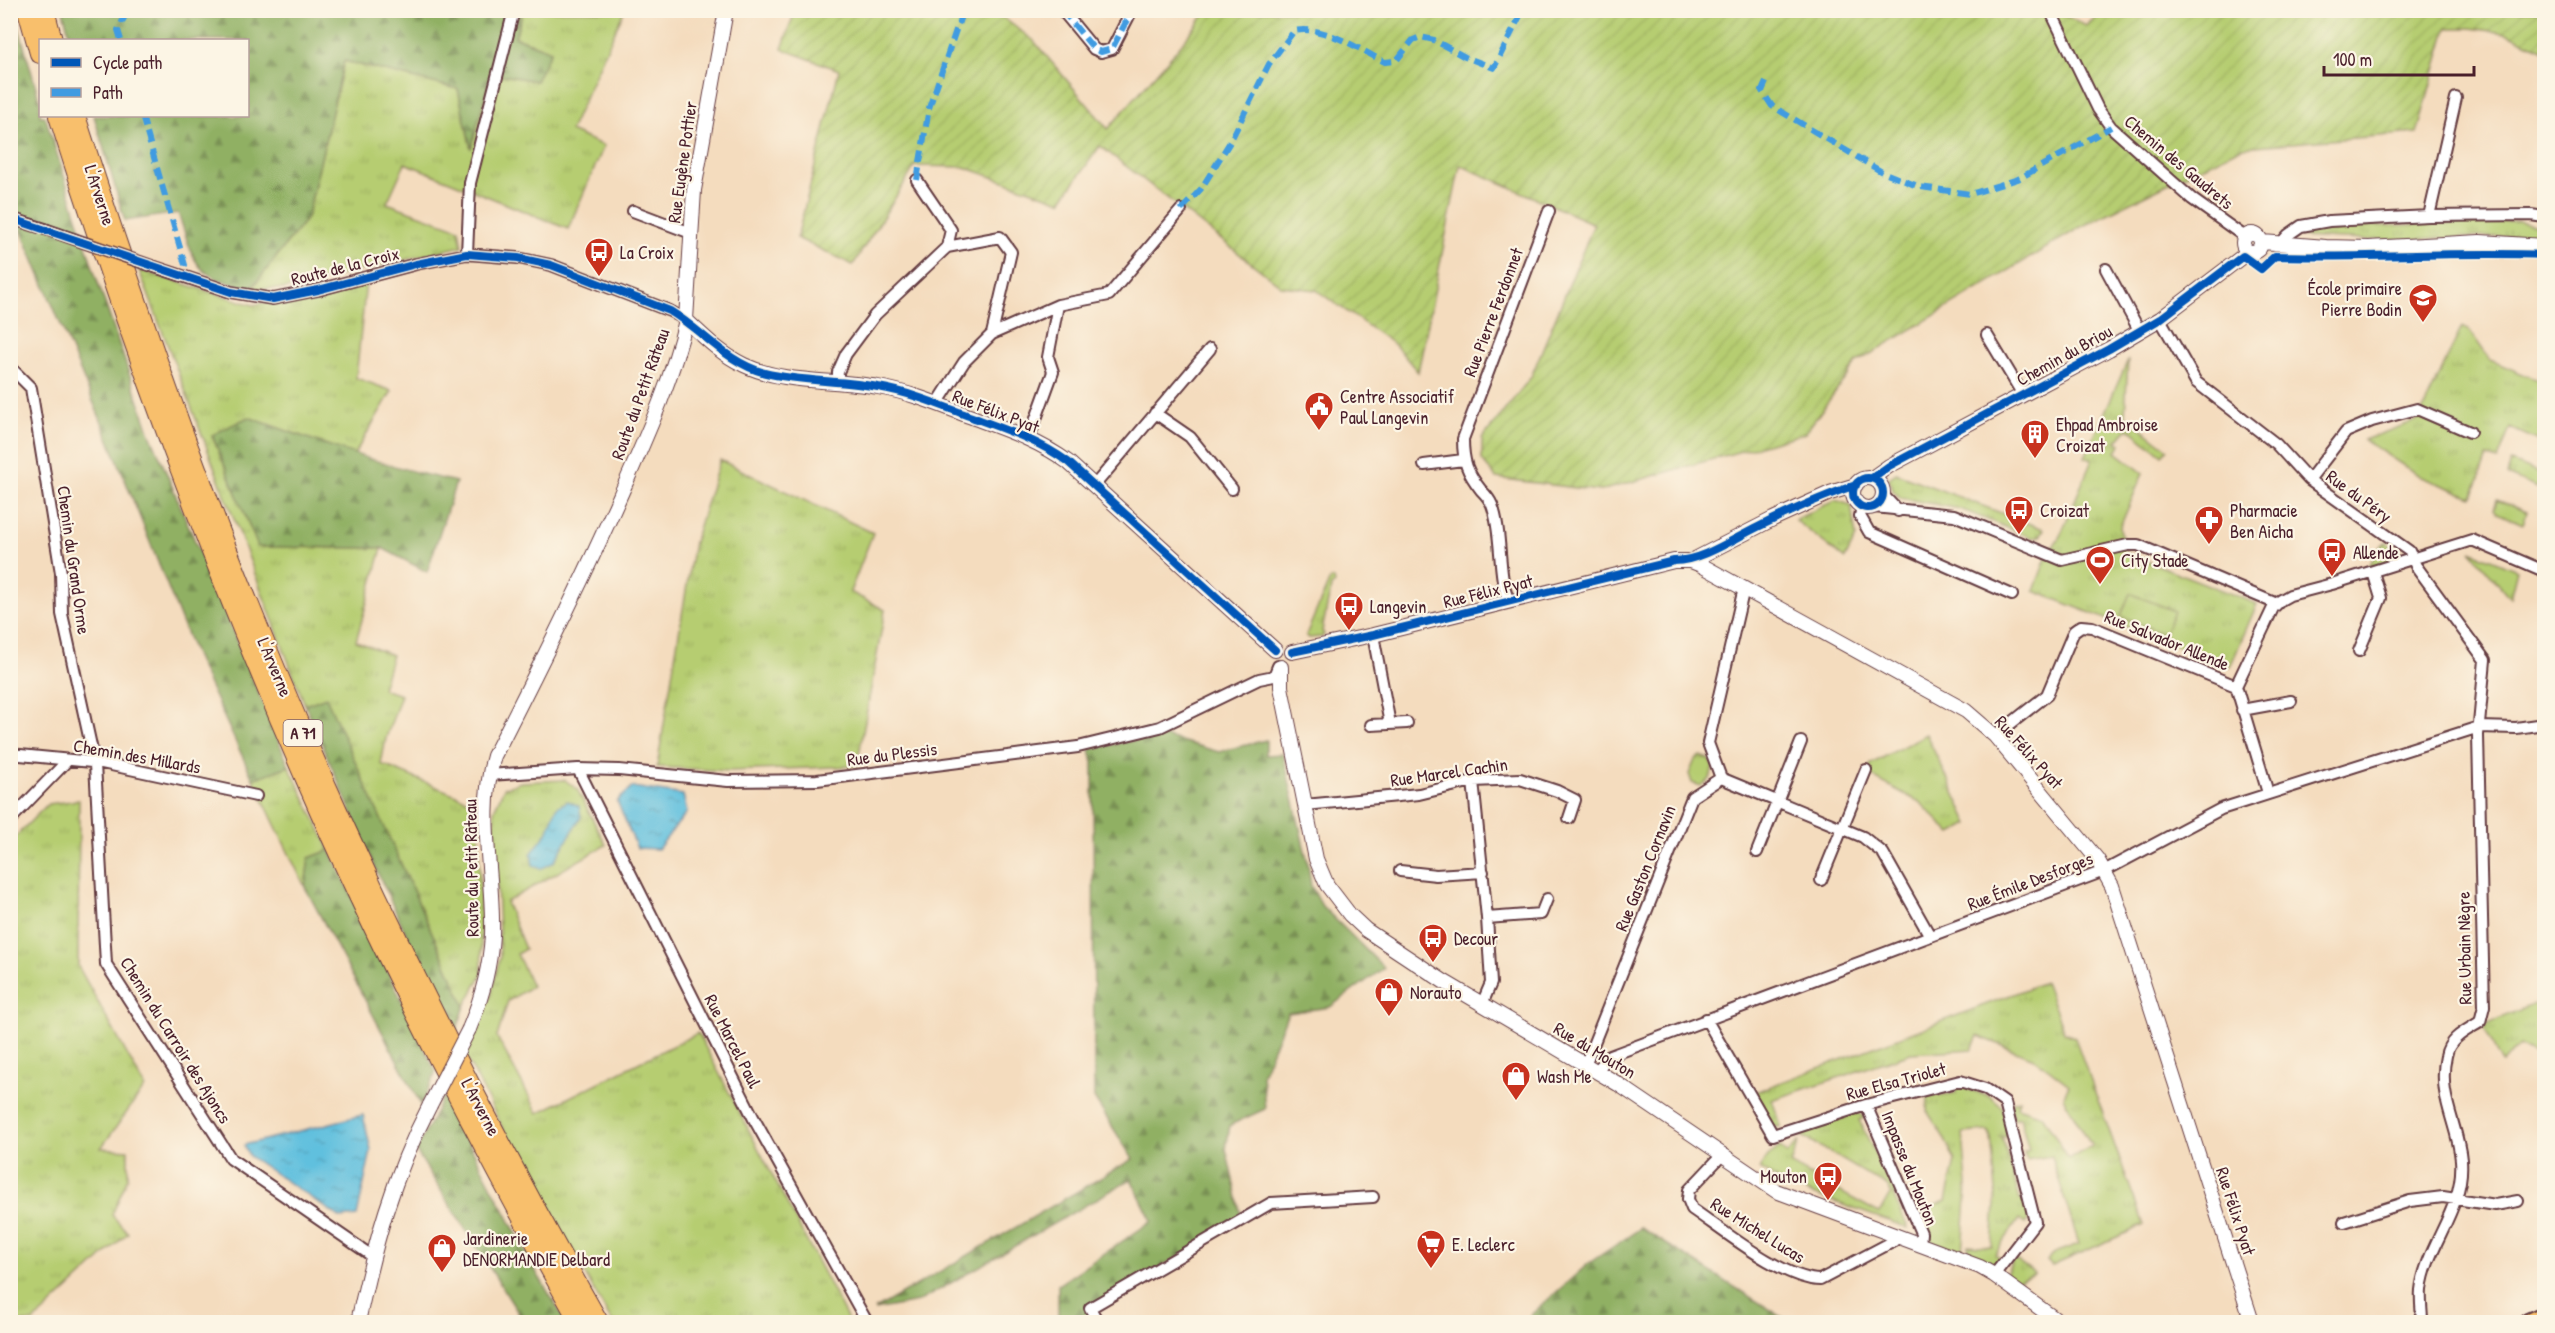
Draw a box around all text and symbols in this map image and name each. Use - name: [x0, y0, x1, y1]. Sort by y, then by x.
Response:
- legend: [39, 39, 249, 117]
- scale bar: [2324, 39, 2474, 77]
- text: 100 m: [2333, 47, 2372, 72]
- text: Cycle path: [93, 50, 163, 75]
- text: Path: [93, 80, 123, 105]
- street label: Rue Eugène Pottier: [661, 99, 703, 225]
- street label: Chemin des Gaudrets: [2119, 109, 2239, 215]
- street label: L'Arverne: [79, 162, 121, 228]
- bus stop icon: La Croix: [583, 236, 615, 278]
- street label: Route de la Croix: [288, 240, 402, 292]
- place label: La Croix: [620, 240, 674, 265]
- street label: Rue Pierre Ferdonnet: [1457, 243, 1529, 380]
- place label: École primaire Pierre Bodin: [2308, 276, 2402, 322]
- school or university icon: École primaire Pierre Bodin: [2407, 282, 2439, 324]
- street label: Chemin du Briou: [2012, 318, 2116, 392]
- street label: Route du Petit Râteau: [605, 325, 675, 463]
- street label: Rue Félix Pyat: [949, 383, 1044, 439]
- place label: Centre Associatif Paul Langevin: [1340, 384, 1455, 430]
- public building icon: Centre Associatif Paul Langevin: [1303, 390, 1335, 432]
- place label: Ehpad Ambroise Croizat: [2056, 412, 2158, 458]
- building icon: Ehpad Ambroise Croizat: [2019, 418, 2051, 460]
- street label: Rue du Péry: [2321, 464, 2397, 528]
- street label: Chemin du Grand Orme: [51, 484, 97, 636]
- bus stop icon: Croizat: [2003, 494, 2035, 536]
- place label: Croizat: [2040, 498, 2090, 523]
- place label: Pharmacie Ben Aicha: [2230, 498, 2298, 544]
- pharmacy icon: Pharmacie Ben Aicha: [2193, 504, 2225, 546]
- bus stop icon: Allende: [2316, 536, 2348, 578]
- place label: Allende: [2353, 540, 2399, 565]
- sports icon: City Stade: [2084, 544, 2116, 586]
- place label: City Stade: [2121, 548, 2189, 573]
- street label: Rue Félix Pyat: [1441, 568, 1536, 614]
- bus stop icon: Langevin: [1333, 590, 1365, 632]
- place label: Langevin: [1370, 594, 1426, 619]
- street label: Rue Salvador Allende: [2101, 604, 2233, 676]
- street label: L'Arverne: [251, 634, 299, 700]
- street label: Rue Félix Pyat: [1989, 710, 2069, 795]
- road number: A 71: [284, 720, 322, 746]
- street label: Chemin des Millards: [71, 733, 203, 780]
- street label: Rue du Plessis: [846, 736, 938, 772]
- street label: Rue Marcel Cachin: [1389, 751, 1509, 793]
- street label: Route du Petit Râteau: [457, 799, 485, 937]
- street label: Rue Gaston Cornavin: [1608, 801, 1682, 935]
- street label: Rue Émile Desforges: [1964, 846, 2096, 916]
- street label: Rue Urbain Nègre: [2451, 891, 2477, 1005]
- bus stop icon: Decour: [1417, 922, 1449, 964]
- place label: Decour: [1454, 926, 1498, 951]
- street label: Chemin du Carroir des Ajoncs: [114, 952, 238, 1128]
- shop icon: Norauto: [1373, 976, 1405, 1018]
- place label: Norauto: [1410, 980, 1461, 1005]
- street label: Rue Marcel Paul: [699, 990, 767, 1092]
- street label: Rue du Mouton: [1549, 1016, 1641, 1084]
- street label: Rue Elsa Triolet: [1843, 1055, 1949, 1106]
- shop icon: Wash Me: [1500, 1060, 1532, 1102]
- place label: Wash Me: [1537, 1064, 1592, 1089]
- street label: L'Arverne: [455, 1074, 507, 1140]
- street label: Impasse du Mouton: [1876, 1107, 1944, 1229]
- bus stop icon: Mouton: [1812, 1160, 1844, 1202]
- place label: Mouton: [1760, 1164, 1807, 1189]
- street label: Rue Félix Pyat: [2210, 1164, 2262, 1259]
- street label: Rue Michel Lucas: [1706, 1191, 1810, 1269]
- place label: Jardinerie DENORMANDIE Delbard: [463, 1226, 610, 1272]
- supermarket icon: E. Leclerc: [1415, 1228, 1447, 1270]
- shop icon: Jardinerie DENORMANDIE Delbard: [426, 1232, 458, 1274]
- place label: E. Leclerc: [1452, 1232, 1515, 1257]

